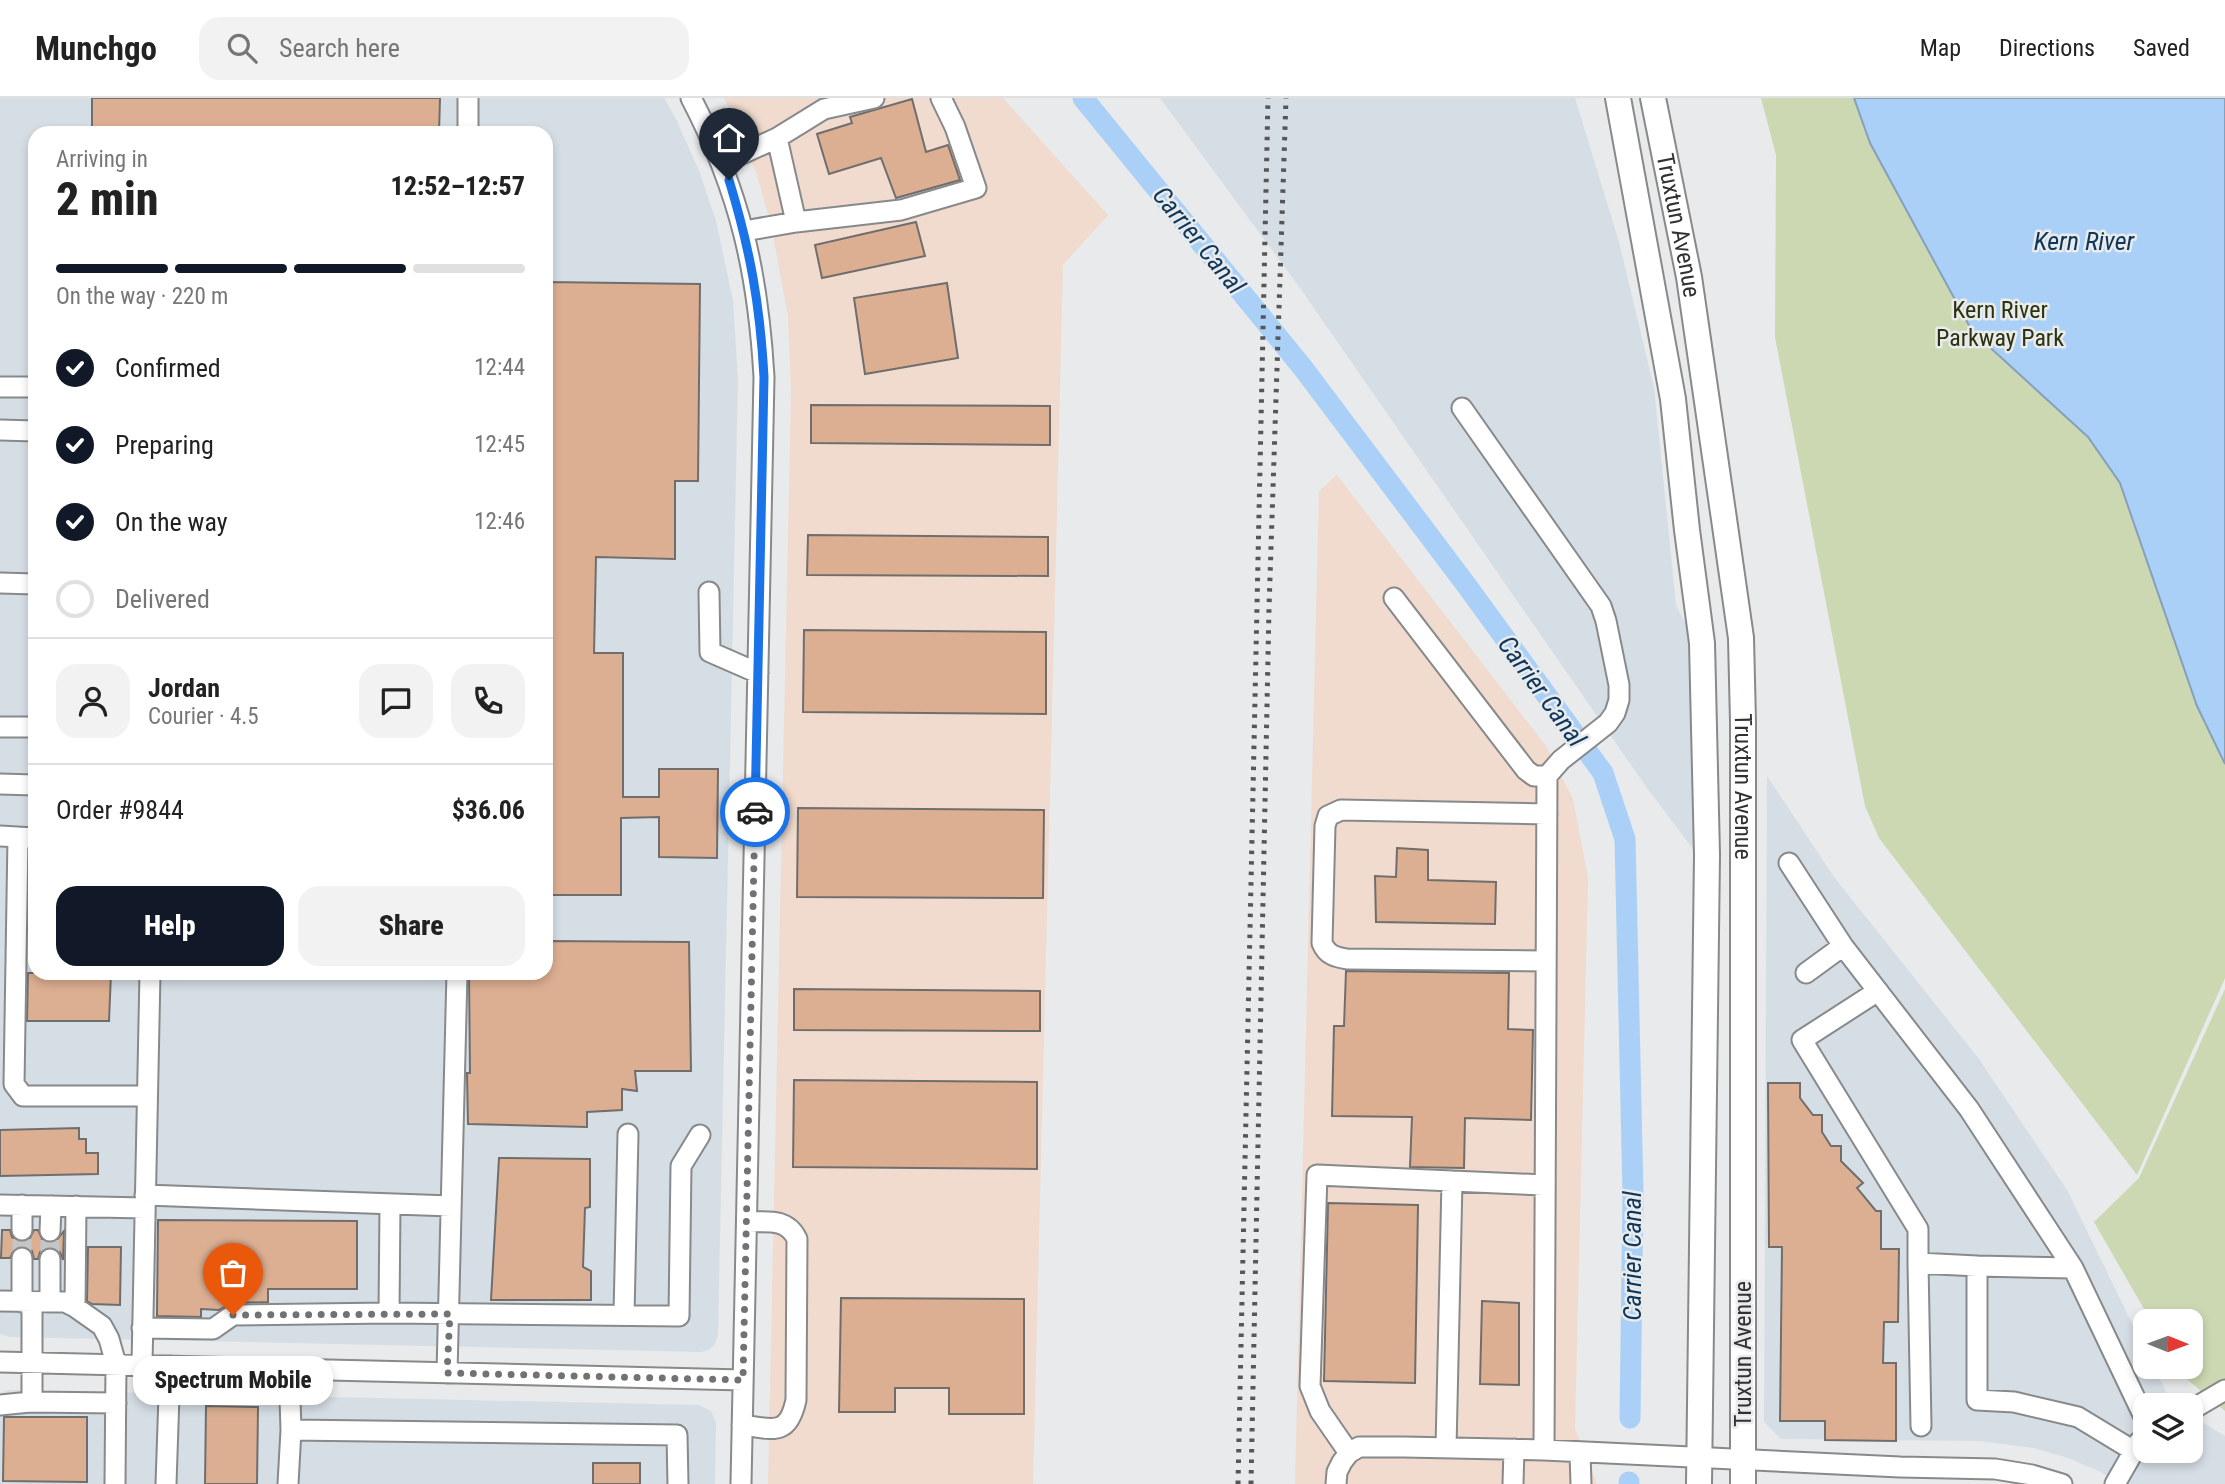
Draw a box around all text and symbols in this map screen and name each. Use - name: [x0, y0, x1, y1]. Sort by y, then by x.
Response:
- search box: [199, 17, 689, 80]
- text: Munchgo: [35, 29, 157, 68]
- icon: search: [223, 29, 261, 67]
- text: Search here: [279, 33, 400, 63]
- text: Map: [1920, 34, 1961, 62]
- text: Directions: [1999, 34, 2095, 62]
- text: Saved: [2133, 34, 2190, 62]
- pin: [699, 108, 759, 180]
- icon: home: [710, 119, 748, 157]
- text: Arriving in: [56, 146, 148, 173]
- street label: Truxtun Avenue: [1651, 151, 1706, 299]
- text: 12:52–12:57: [391, 171, 525, 201]
- text: 2 min: [56, 172, 159, 226]
- water label: Carrier Canal: [1147, 180, 1252, 301]
- water label: Kern River: [2034, 226, 2135, 256]
- text: On the way · 220 m: [56, 283, 228, 310]
- park label: Kern River Parkway Park: [1936, 296, 2064, 352]
- icon: check: [56, 349, 94, 387]
- text: Confirmed: [115, 353, 221, 383]
- text: 12:44: [474, 354, 525, 381]
- icon: check: [56, 426, 94, 464]
- text: Preparing: [115, 430, 214, 460]
- text: 12:45: [474, 431, 525, 458]
- icon: check: [56, 503, 94, 541]
- text: On the way: [115, 507, 228, 537]
- text: 12:46: [474, 508, 525, 535]
- text: Delivered: [115, 584, 210, 614]
- water label: Carrier Canal: [1492, 630, 1593, 753]
- button: person: [56, 664, 130, 738]
- button: chat: [359, 664, 433, 738]
- button: phone: [451, 664, 525, 738]
- text: Jordan: [148, 673, 220, 703]
- text: Courier · 4.5: [148, 703, 259, 730]
- street label: Truxtun Avenue: [1729, 713, 1757, 860]
- courier: [720, 777, 790, 847]
- icon: car: [736, 793, 774, 831]
- text: Order #9844: [56, 795, 184, 825]
- text: $36.06: [452, 795, 525, 825]
- button: Help: [56, 886, 284, 966]
- button: Share: [298, 886, 525, 966]
- water label: Carrier Canal: [1617, 1190, 1647, 1321]
- pin: [203, 1243, 263, 1315]
- icon: bag: [214, 1254, 252, 1292]
- street label: Truxtun Avenue: [1729, 1281, 1757, 1427]
- north arrow: [2133, 1309, 2203, 1379]
- map controls: [2133, 1309, 2203, 1463]
- callout: Spectrum Mobile: [133, 1357, 333, 1406]
- text: Spectrum Mobile: [154, 1367, 312, 1394]
- button: layers: [2133, 1393, 2203, 1463]

